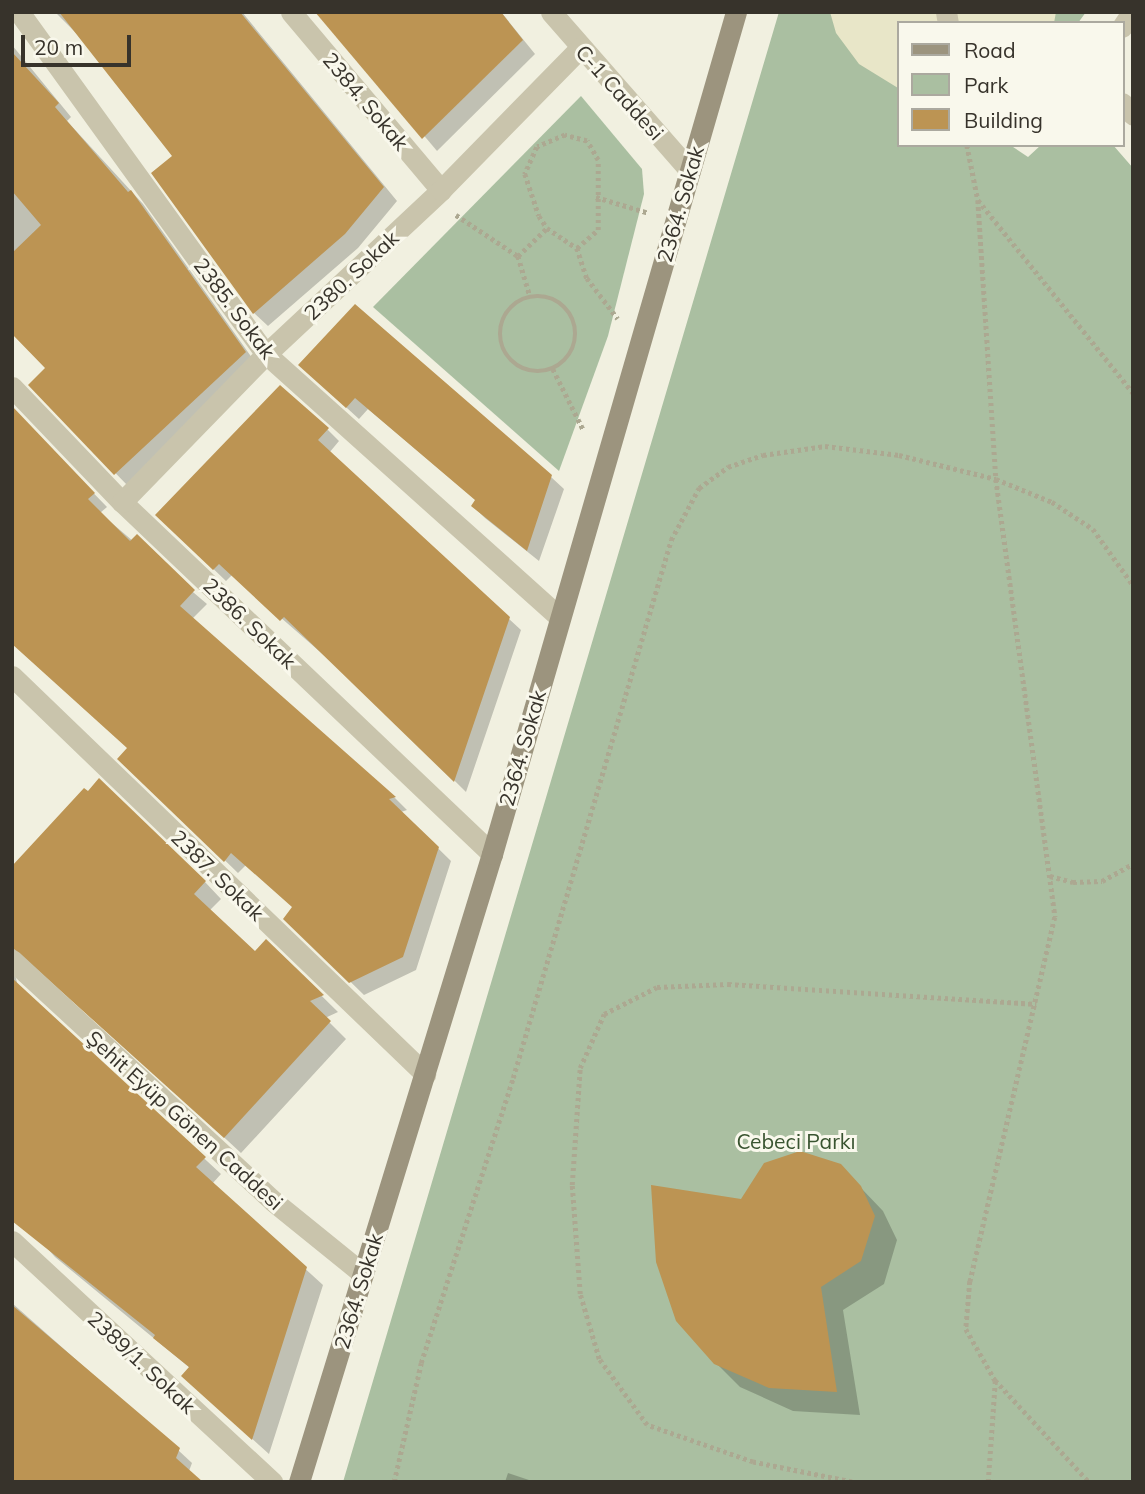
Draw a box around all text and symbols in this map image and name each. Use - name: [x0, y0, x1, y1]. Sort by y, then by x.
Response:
- scale bar: [24, 21, 135, 65]
- legend: [897, 21, 1124, 147]
- text: 20 m: [34, 34, 83, 60]
- text: Road: [964, 37, 1015, 63]
- street label: C-1 Caddesi: [571, 39, 669, 145]
- street label: 2384. Sokak: [318, 47, 414, 155]
- text: Park: [964, 72, 1008, 98]
- text: Building: [964, 107, 1043, 133]
- street label: 2364. Sokak: [651, 143, 709, 265]
- street label: 2380. Sokak: [299, 225, 403, 325]
- street label: 2385. Sokak: [189, 253, 281, 363]
- street label: 2386. Sokak: [198, 572, 302, 674]
- street label: 2364. Sokak: [493, 687, 551, 809]
- street label: 2387. Sokak: [166, 824, 270, 926]
- street label: Şehit Eyüp Gönen Caddesi: [82, 1025, 288, 1215]
- park label: Cebeci Parkı: [736, 1128, 856, 1154]
- street label: 2364. Sokak: [328, 1230, 388, 1352]
- street label: 2389/1. Sokak: [83, 1306, 201, 1418]

